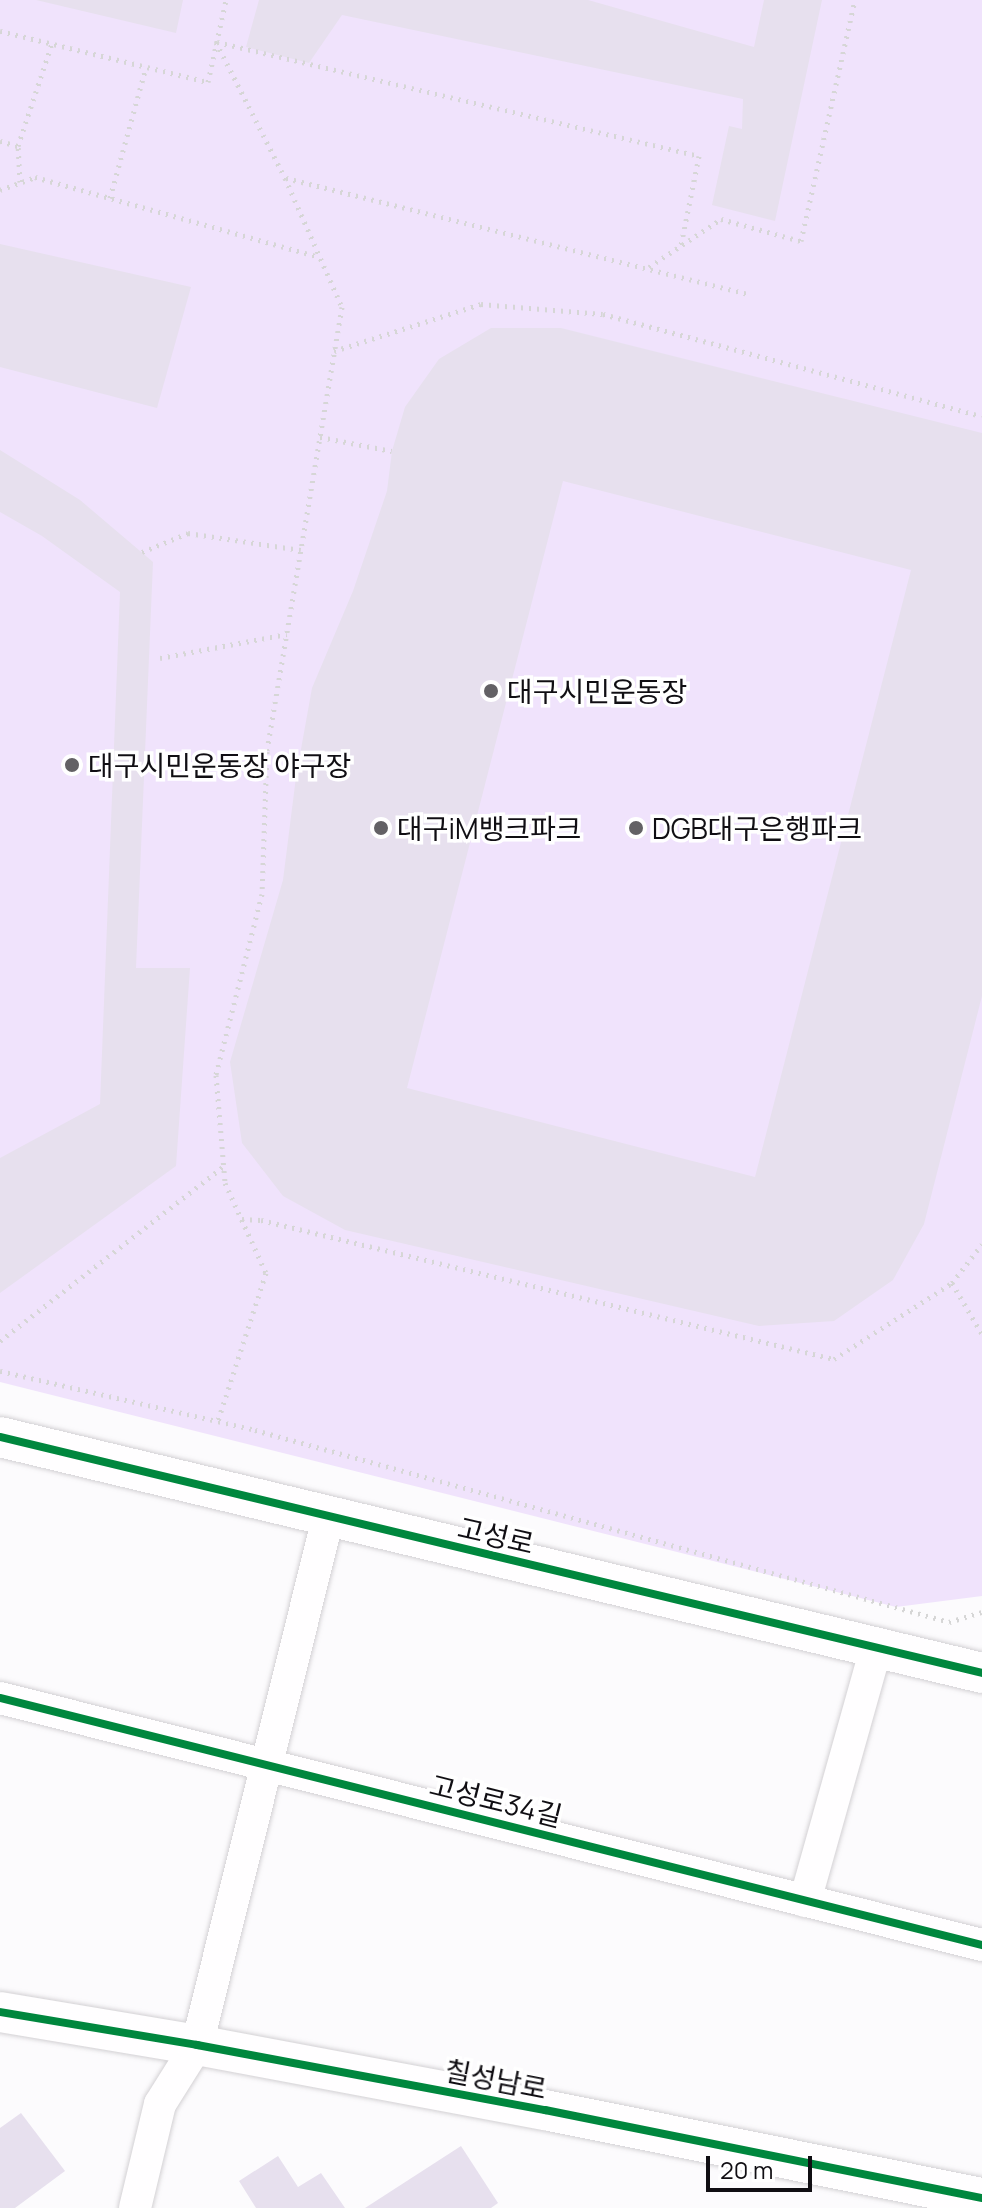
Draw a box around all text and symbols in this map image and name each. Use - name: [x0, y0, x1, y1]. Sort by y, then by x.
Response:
- place label: 대구시민운동장: [507, 674, 687, 708]
- marker: 대구시민운동장: [482, 682, 500, 700]
- place label: 대구시민운동장 야구장: [88, 748, 351, 782]
- marker: 대구시민운동장 야구장: [63, 756, 81, 774]
- place label: 대구iM뱅크파크: [397, 811, 582, 845]
- place label: DGB대구은행파크: [652, 811, 862, 845]
- marker: 대구iM뱅크파크: [372, 819, 390, 837]
- marker: DGB대구은행파크: [627, 819, 645, 837]
- street label: 고성로: [455, 1510, 537, 1560]
- street label: 고성로34길: [426, 1767, 566, 1833]
- street label: 칠성남로: [442, 2053, 550, 2105]
- scale bar: [710, 2140, 816, 2190]
- text: 20 m: [720, 2153, 773, 2186]

